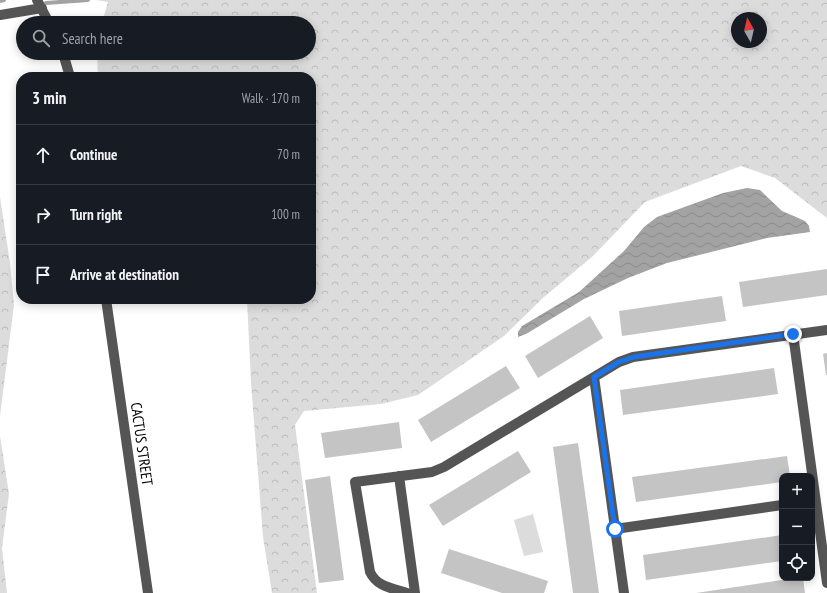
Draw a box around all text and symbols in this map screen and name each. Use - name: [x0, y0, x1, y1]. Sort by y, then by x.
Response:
- north arrow: [731, 12, 767, 48]
- search box: [16, 16, 316, 60]
- icon: search: [30, 27, 52, 49]
- text: Search here: [62, 29, 123, 48]
- text: 3 min: [32, 87, 66, 109]
- text: Walk · 170 m: [242, 90, 300, 107]
- icon: ahead: [32, 144, 54, 166]
- text: Continue: [70, 145, 117, 164]
- text: 70 m: [277, 146, 300, 163]
- icon: right: [32, 204, 54, 226]
- text: Turn right: [70, 205, 122, 224]
- text: 100 m: [271, 206, 300, 223]
- icon: arrive: [32, 264, 54, 286]
- text: Arrive at destination: [70, 265, 179, 284]
- route end: [784, 325, 802, 343]
- street label: CACTUS STREET: [127, 401, 157, 487]
- map controls: [779, 473, 815, 581]
- button: +: [779, 473, 815, 509]
- button: −: [779, 509, 815, 545]
- route start: [606, 520, 624, 538]
- button: locate: [779, 545, 815, 581]

